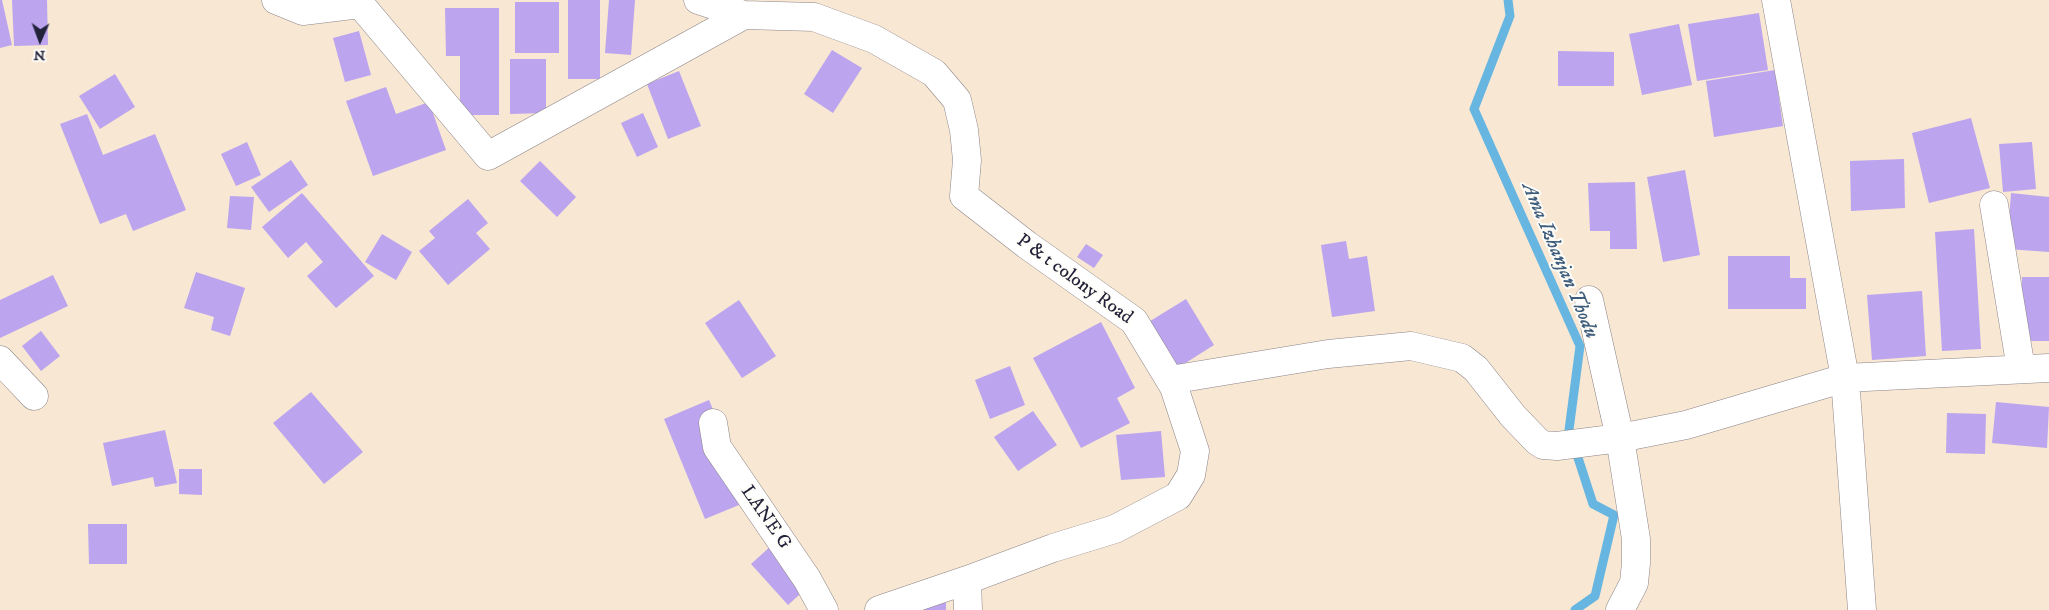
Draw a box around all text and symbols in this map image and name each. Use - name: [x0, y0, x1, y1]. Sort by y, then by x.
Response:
- north arrow: [15, 15, 65, 65]
- text: N: [33, 46, 46, 64]
- water label: Ama Izhanjan Thodu: [1515, 179, 1603, 343]
- street label: P & t colony Road: [1011, 230, 1137, 330]
- street label: LANE G: [735, 482, 795, 554]

